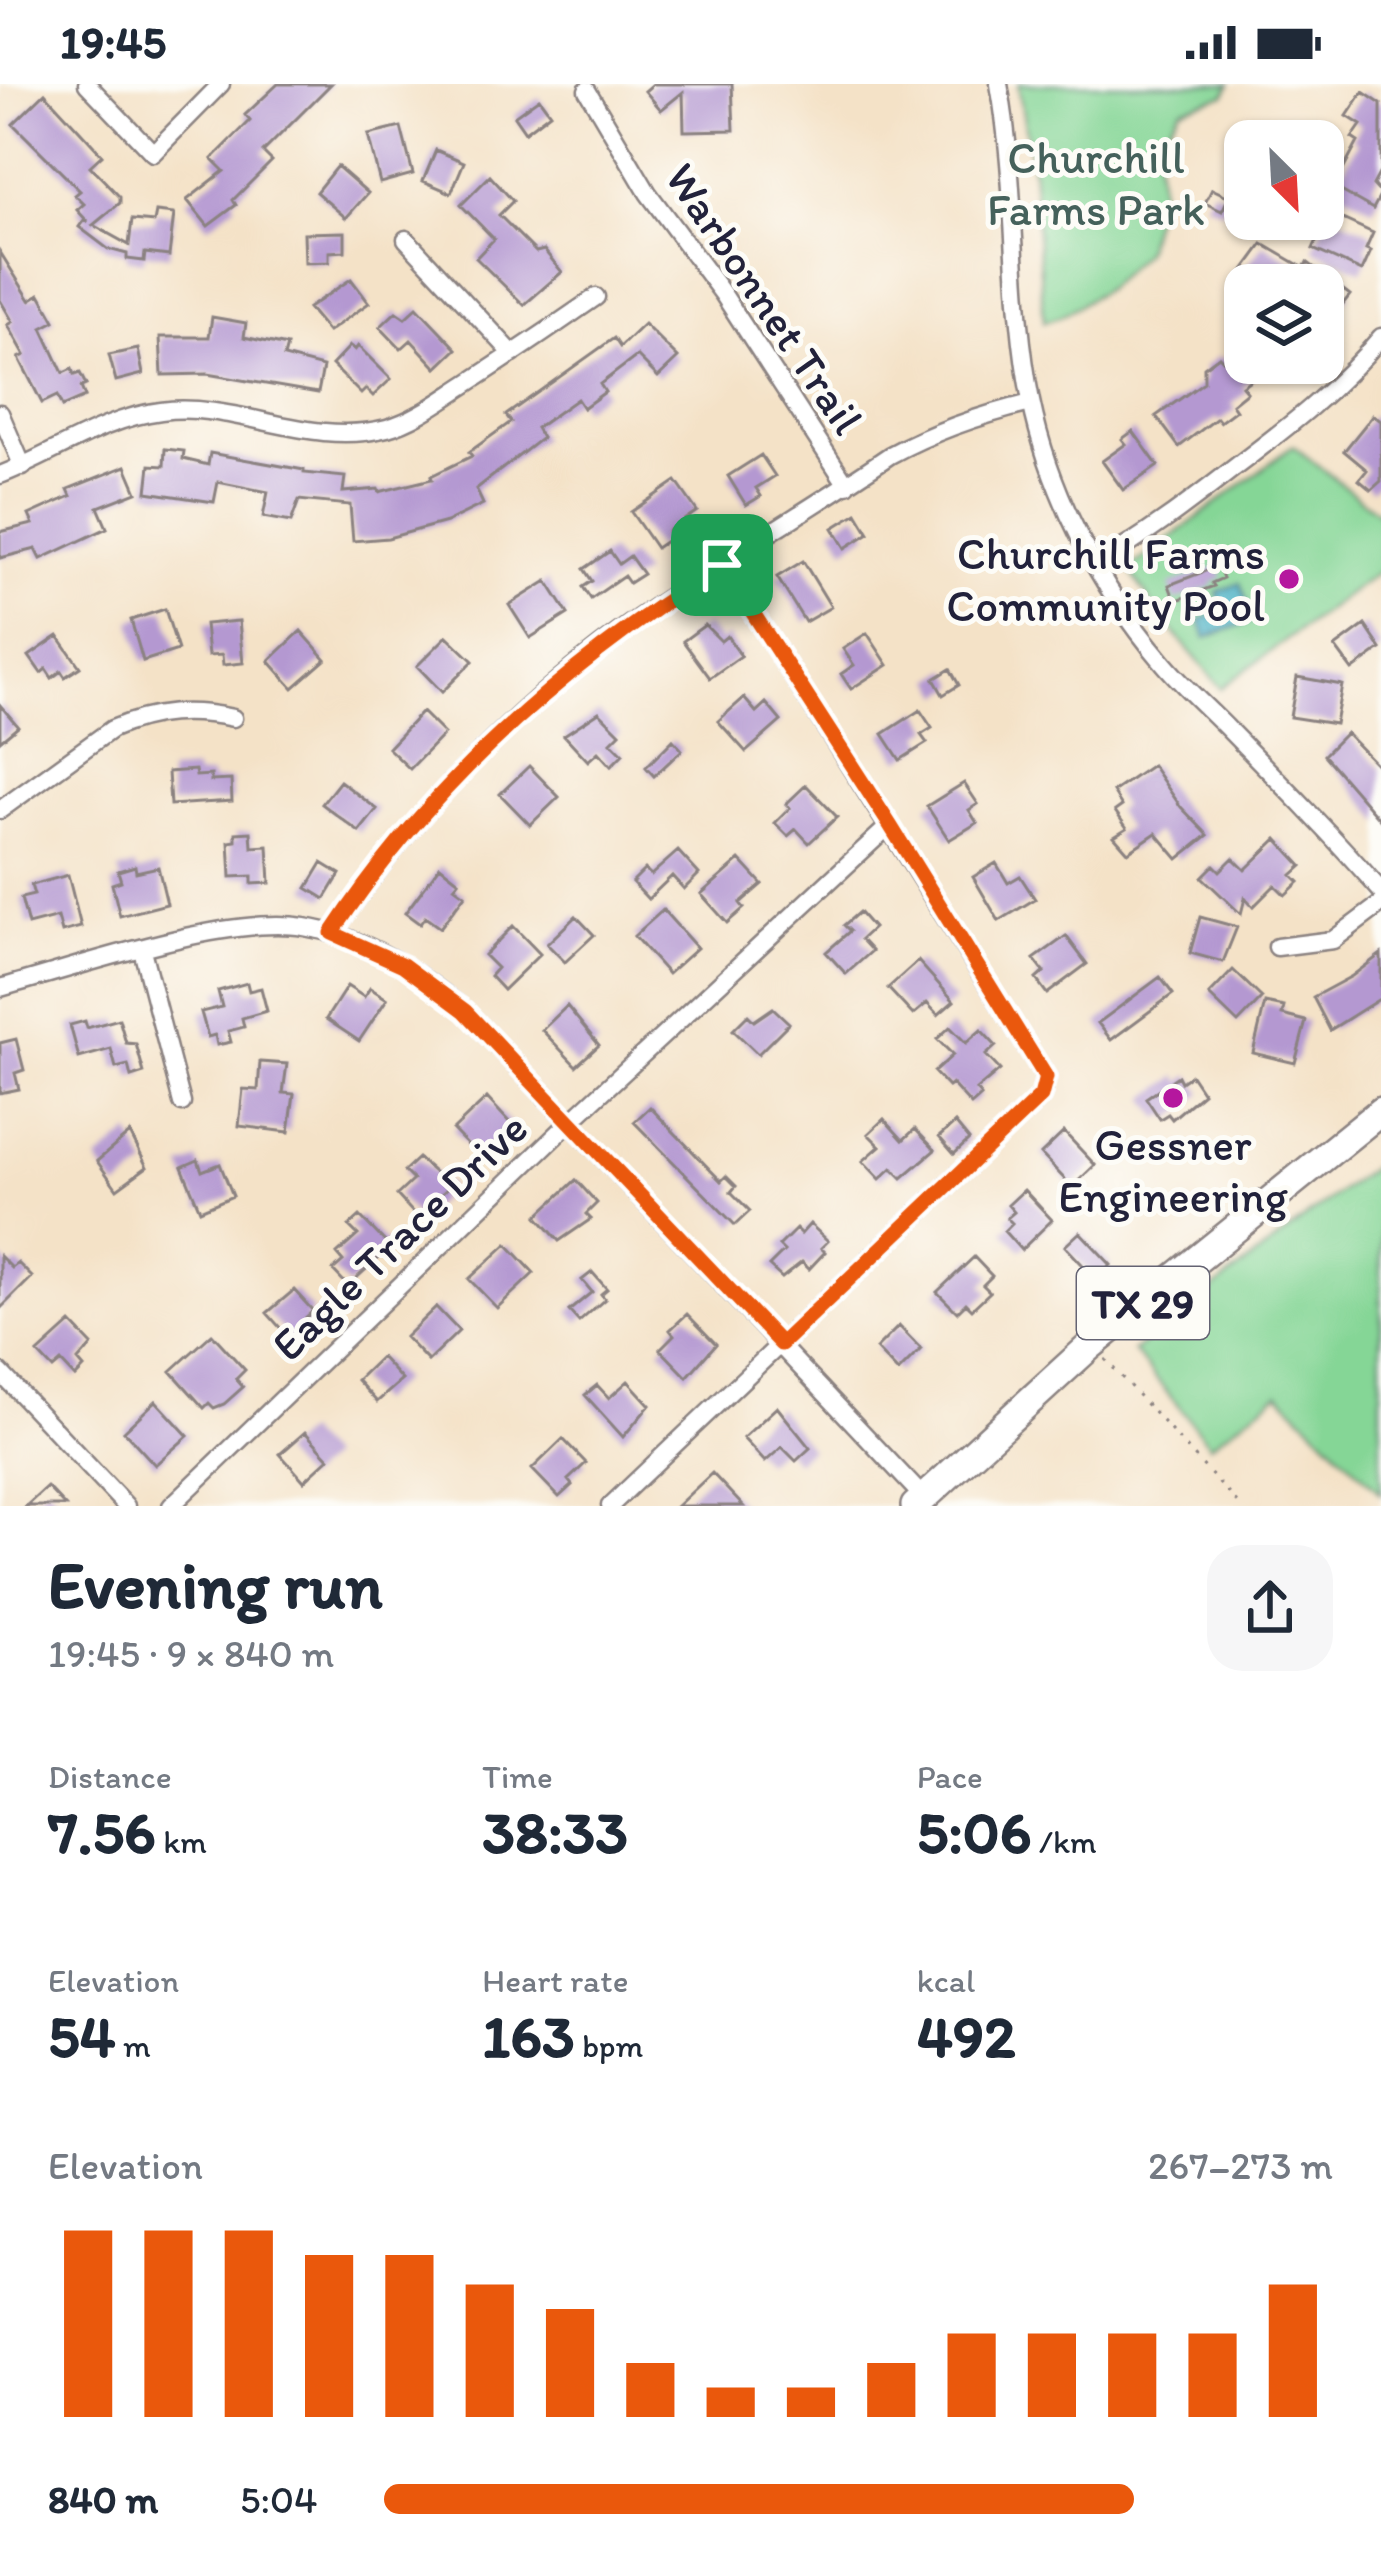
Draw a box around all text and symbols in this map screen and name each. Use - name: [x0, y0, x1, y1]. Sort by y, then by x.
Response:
- text: 19:45: [60, 15, 166, 69]
- north arrow: [1224, 120, 1344, 240]
- map controls: [1224, 120, 1344, 384]
- park label: Churchill Farms Park: [987, 130, 1205, 236]
- street label: Warbonnet Trail: [655, 152, 876, 444]
- button: layers: [1224, 264, 1344, 384]
- pin: [671, 514, 773, 616]
- place label: Churchill Farms Community Pool: [946, 526, 1265, 632]
- icon: arrive: [689, 532, 755, 598]
- marker: Churchill Farms Community Pool: [1276, 566, 1302, 592]
- marker: Gessner Engineering: [1160, 1085, 1186, 1111]
- street label: Eagle Trace Drive: [260, 1100, 538, 1372]
- place label: Gessner Engineering: [1058, 1117, 1288, 1223]
- road number: TX 29: [1077, 1267, 1209, 1339]
- text: Evening run: [48, 1545, 383, 1625]
- button: share: [1207, 1545, 1333, 1671]
- text: 19:45 · 9 × 840 m: [48, 1630, 334, 1677]
- text: Distance: [48, 1757, 172, 1796]
- text: Time: [482, 1757, 553, 1796]
- text: Pace: [917, 1757, 983, 1796]
- text: 7.56: [48, 1796, 156, 1868]
- text: 38:33: [482, 1796, 628, 1868]
- text: 5:06: [917, 1796, 1032, 1868]
- text: km: [156, 1822, 207, 1861]
- text: /km: [1032, 1822, 1097, 1861]
- text: Elevation: [48, 1961, 179, 2000]
- text: Heart rate: [482, 1961, 628, 2000]
- text: kcal: [917, 1961, 975, 2000]
- text: 54: [48, 2000, 116, 2072]
- text: 163: [482, 2000, 575, 2072]
- text: 492: [917, 2000, 1016, 2072]
- text: m: [116, 2026, 151, 2065]
- text: bpm: [575, 2026, 643, 2065]
- text: Elevation: [48, 2142, 203, 2189]
- text: 267–273 m: [1148, 2142, 1333, 2189]
- text: 840 m: [48, 2476, 158, 2523]
- text: 5:04: [240, 2476, 318, 2523]

